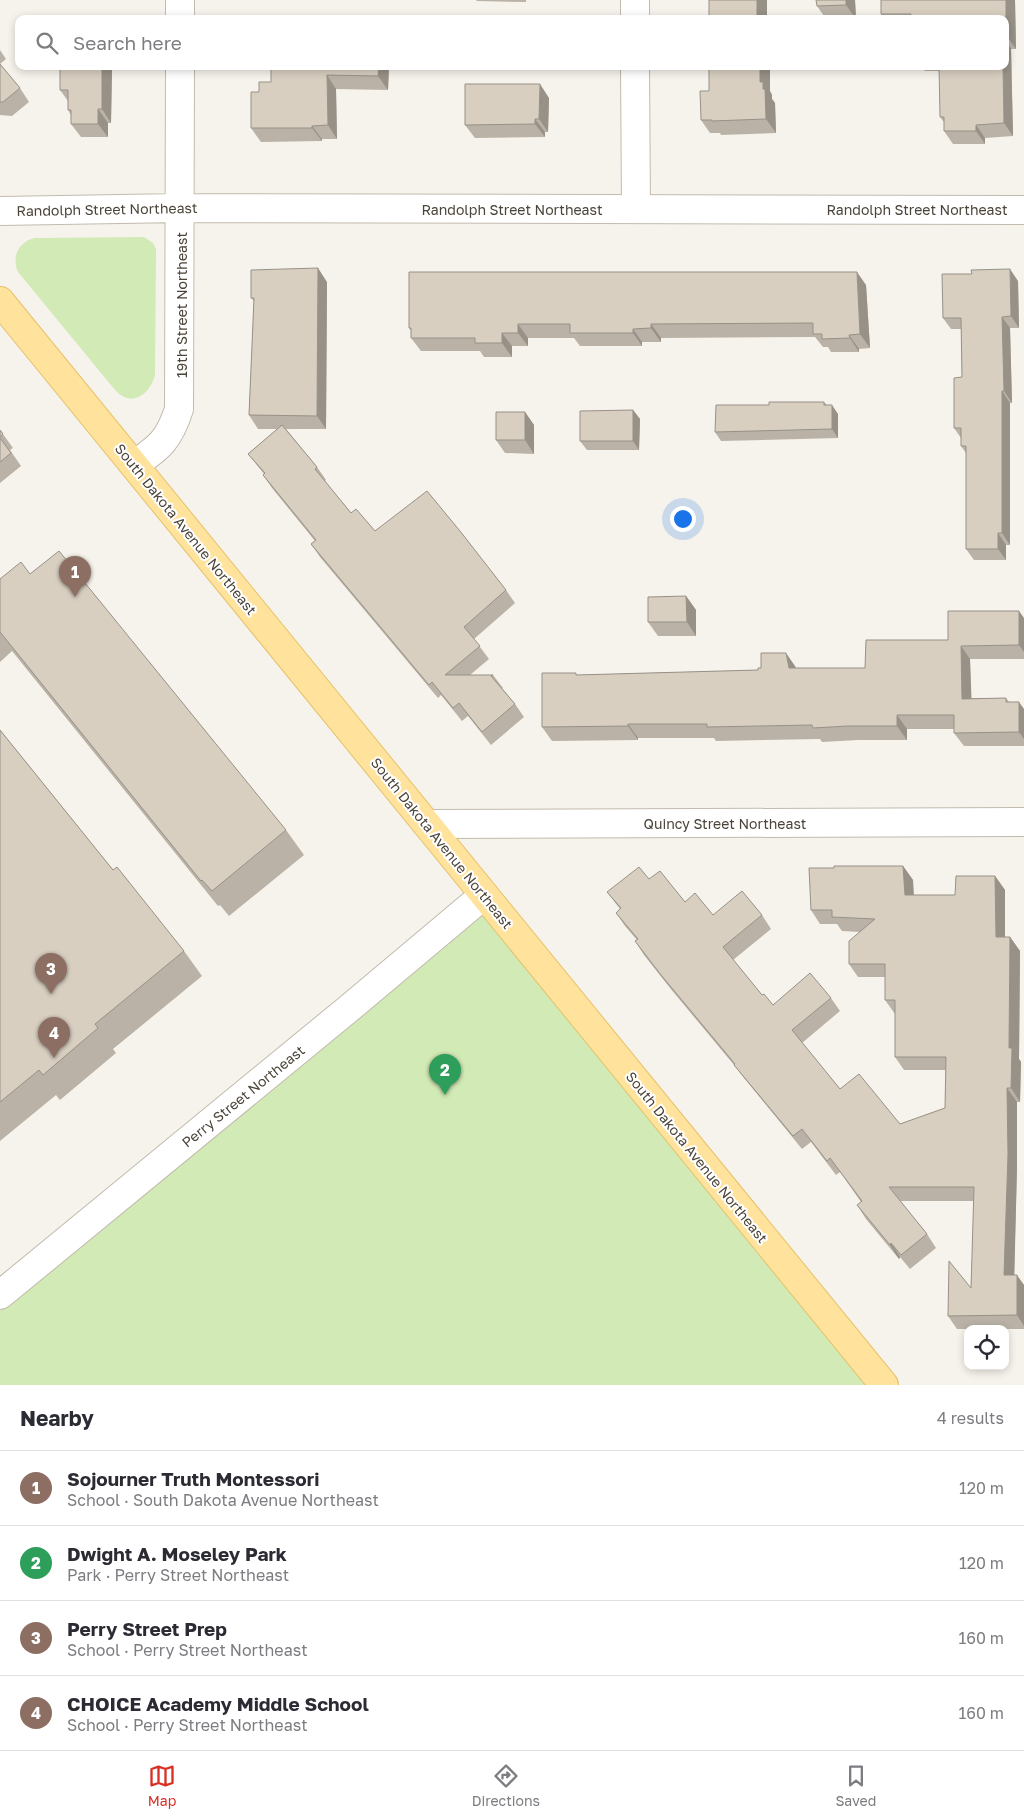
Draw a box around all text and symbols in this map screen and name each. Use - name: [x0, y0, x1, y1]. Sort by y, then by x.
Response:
- search box: [15, 15, 1009, 70]
- icon: search: [33, 29, 61, 57]
- text: Search here: [73, 31, 182, 54]
- street label: Randolph Street Northeast: [16, 199, 198, 219]
- street label: Randolph Street Northeast: [421, 201, 603, 218]
- street label: Randolph Street Northeast: [826, 201, 1008, 218]
- street label: 19th Street Northeast: [173, 232, 190, 378]
- street label: South Dakota Avenue Northeast: [112, 440, 260, 618]
- your location: [670, 506, 696, 532]
- pin: 1: [59, 556, 91, 597]
- street label: South Dakota Avenue Northeast: [368, 754, 516, 932]
- street label: Quincy Street Northeast: [644, 815, 806, 832]
- pin: 3: [35, 953, 67, 994]
- pin: 4: [38, 1017, 70, 1058]
- street label: Perry Street Northeast: [178, 1041, 308, 1151]
- pin: 2: [429, 1054, 461, 1095]
- street label: South Dakota Avenue Northeast: [623, 1068, 771, 1246]
- map controls: [964, 1325, 1009, 1370]
- button: locate: [964, 1325, 1009, 1370]
- text: Nearby: [20, 1405, 94, 1431]
- text: 4 results: [937, 1408, 1004, 1428]
- text: Sojourner Truth Montessori: [67, 1467, 319, 1490]
- text: 1: [32, 1478, 40, 1498]
- text: 120 m: [959, 1478, 1004, 1498]
- text: School · South Dakota Avenue Northeast: [67, 1490, 379, 1510]
- text: Dwight A. Moseley Park: [67, 1542, 287, 1565]
- text: 2: [31, 1553, 41, 1573]
- text: 120 m: [959, 1553, 1004, 1573]
- text: Park · Perry Street Northeast: [67, 1565, 289, 1585]
- text: Perry Street Prep: [67, 1617, 227, 1640]
- text: 3: [31, 1628, 41, 1648]
- text: 160 m: [958, 1628, 1004, 1648]
- text: School · Perry Street Northeast: [67, 1640, 308, 1660]
- text: CHOICE Academy Middle School: [67, 1692, 369, 1715]
- text: 4: [31, 1703, 41, 1723]
- text: 160 m: [958, 1703, 1004, 1723]
- text: School · Perry Street Northeast: [67, 1715, 308, 1735]
- tab: Map: [148, 1762, 176, 1809]
- tab: Directions: [472, 1762, 540, 1809]
- tab: Saved: [835, 1762, 876, 1809]

